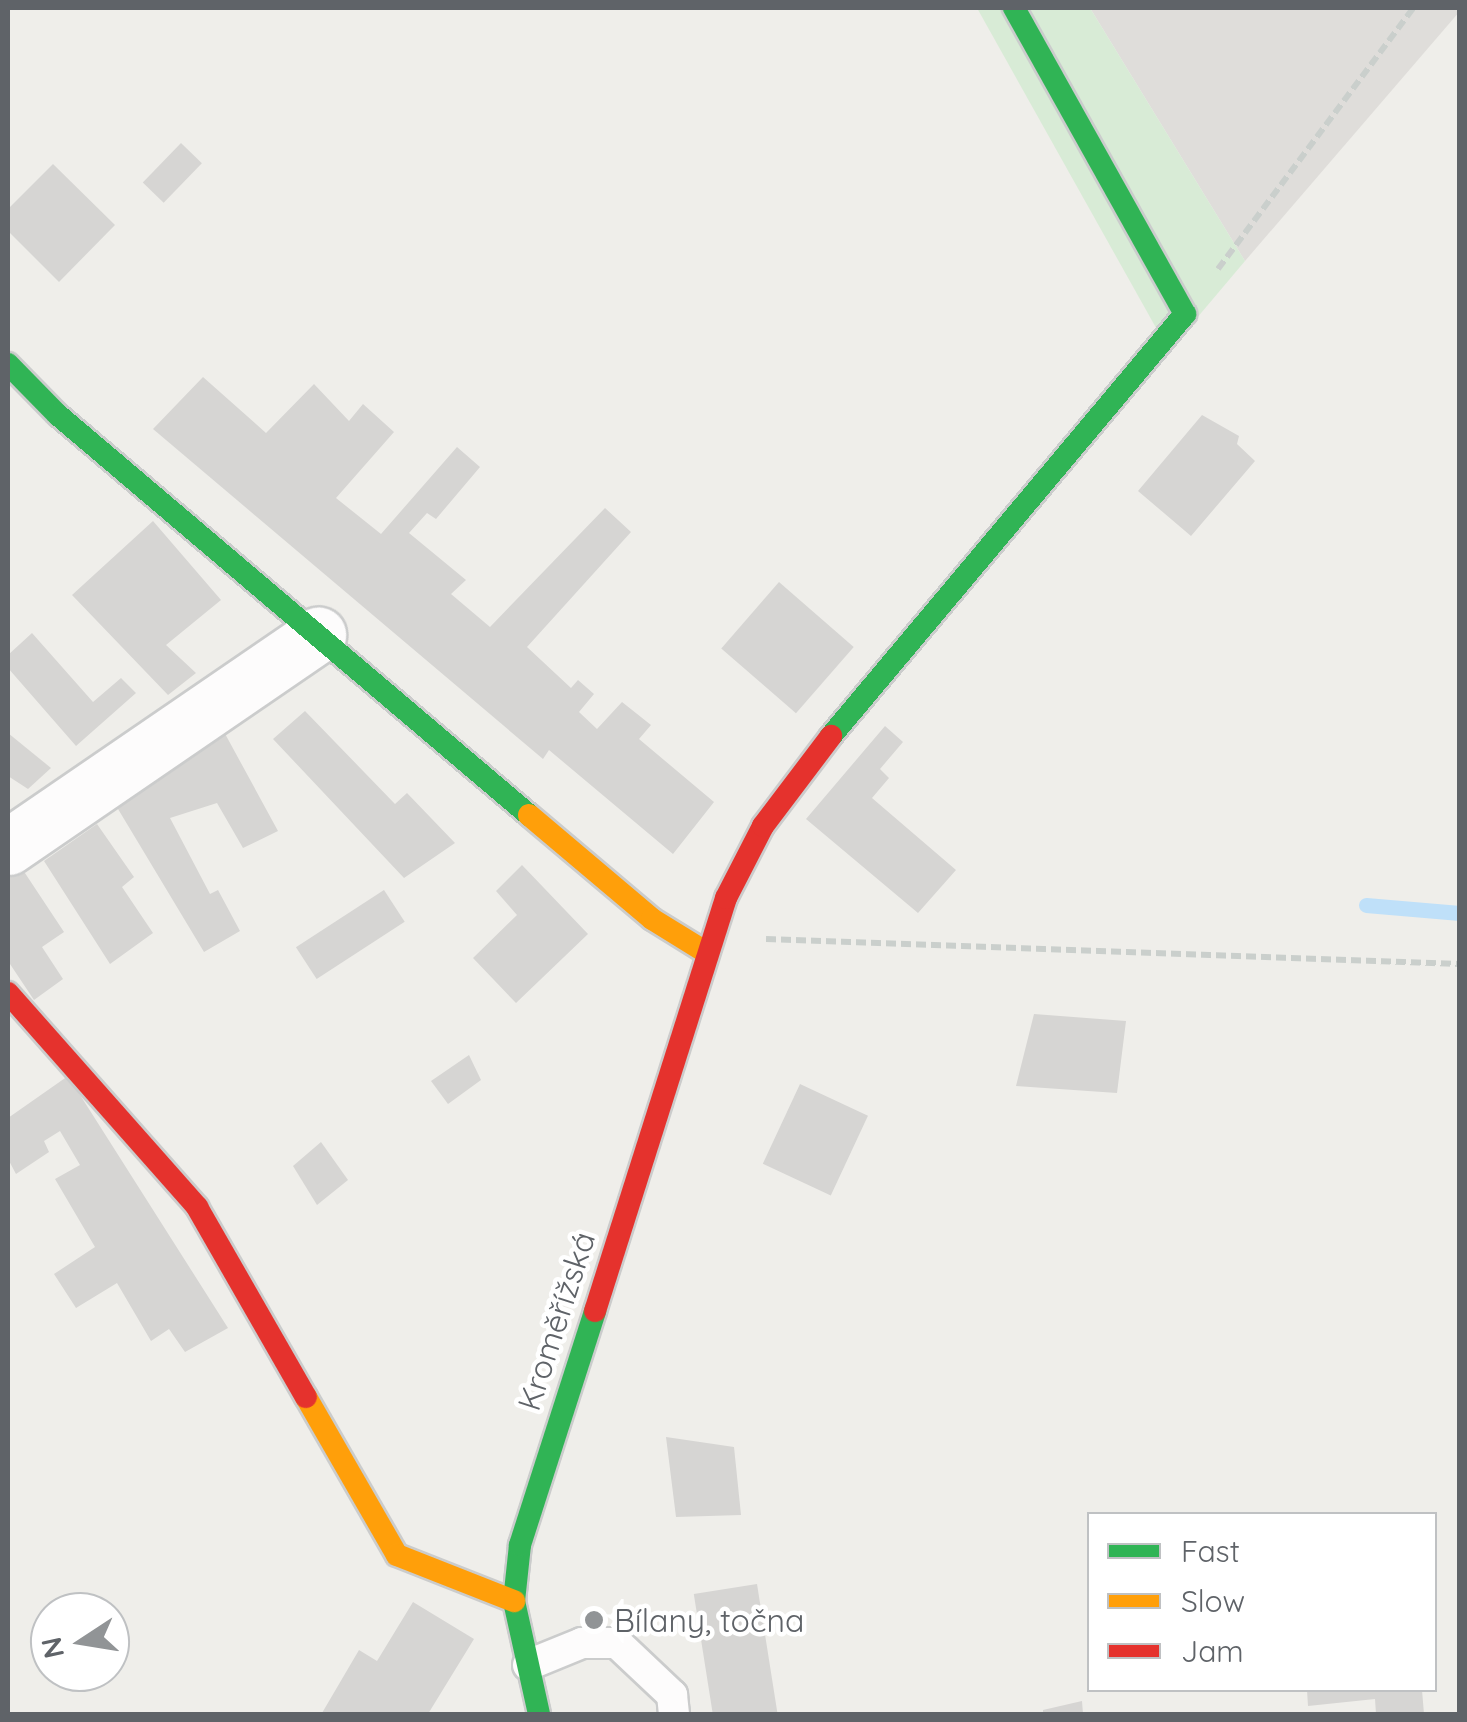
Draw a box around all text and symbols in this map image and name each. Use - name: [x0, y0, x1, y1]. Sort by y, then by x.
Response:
- street label: Kroměřížská: [509, 1227, 603, 1415]
- legend: [1087, 1512, 1437, 1692]
- text: Fast: [1181, 1532, 1240, 1570]
- text: Slow: [1181, 1582, 1245, 1620]
- north arrow: [30, 1592, 130, 1692]
- place label: Bílany, točna: [614, 1601, 804, 1639]
- marker: Bílany, točna: [583, 1609, 605, 1631]
- text: Jam: [1181, 1632, 1244, 1670]
- text: N: [33, 1634, 71, 1662]

